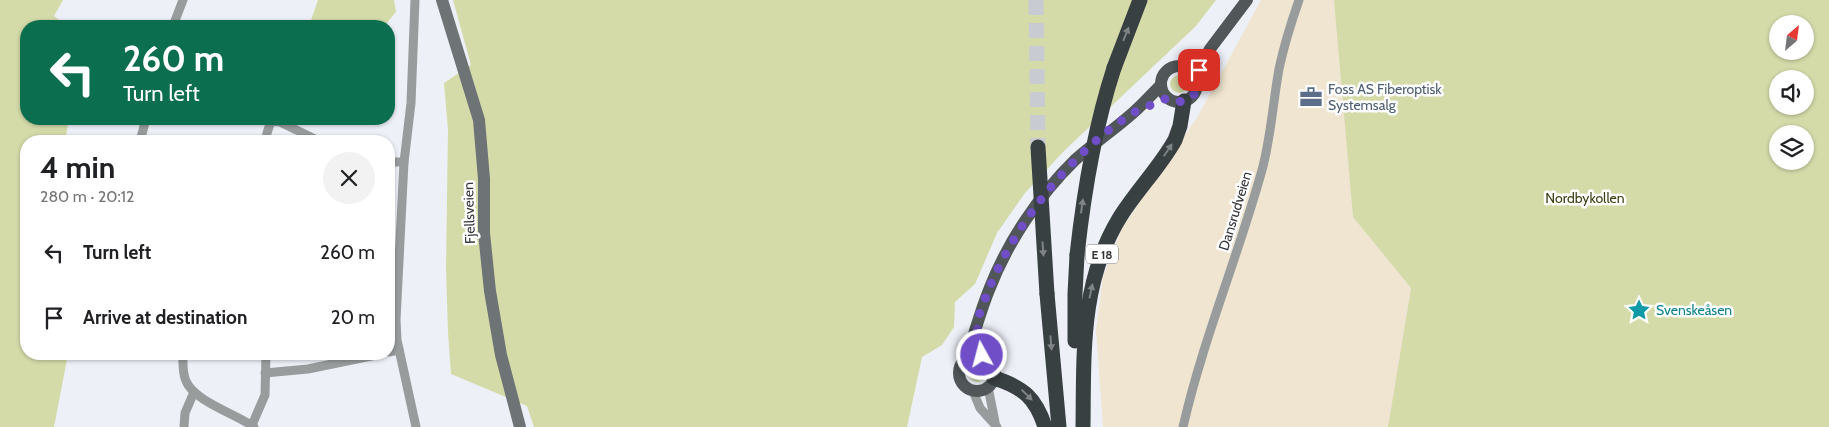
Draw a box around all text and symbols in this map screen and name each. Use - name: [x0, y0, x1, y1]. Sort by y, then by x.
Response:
- north arrow: [1769, 15, 1814, 60]
- map controls: [1769, 15, 1814, 170]
- one-way arrow: [1123, 27, 1131, 41]
- text: 260 m: [123, 37, 224, 80]
- icon: left: [40, 40, 105, 105]
- pin: [1178, 49, 1220, 91]
- icon: arrive: [1185, 56, 1213, 84]
- button: sound: [1769, 70, 1814, 115]
- text: Turn left: [123, 80, 200, 107]
- place label: Foss AS Fiberoptisk Systemsalg: [1328, 80, 1442, 114]
- office icon: Foss AS Fiberoptisk Systemsalg: [1298, 84, 1324, 110]
- button: layers: [1769, 125, 1814, 170]
- one-way arrow: [1163, 144, 1173, 157]
- text: 4 min: [40, 149, 115, 186]
- button: close: [323, 152, 375, 204]
- street label: Dansrudveien: [1214, 169, 1256, 253]
- street label: Fjellsveien: [459, 182, 479, 244]
- text: 280 m · 20:12: [40, 187, 134, 206]
- park label: Nordbykollen: [1545, 189, 1625, 207]
- one-way arrow: [1079, 198, 1087, 214]
- icon: left: [40, 239, 68, 267]
- text: Turn left: [83, 241, 151, 264]
- text: 260 m: [320, 241, 375, 264]
- one-way arrow: [1040, 241, 1048, 257]
- road number: E 18: [1086, 244, 1118, 264]
- one-way arrow: [1087, 284, 1095, 299]
- place icon: Svenskeåsen: [1626, 297, 1652, 323]
- place label: Svenskeåsen: [1656, 301, 1732, 319]
- icon: arrive: [40, 304, 68, 332]
- text: Arrive at destination: [83, 306, 247, 329]
- text: 20 m: [331, 306, 375, 329]
- position arrow: [955, 328, 1007, 380]
- one-way arrow: [1047, 335, 1055, 351]
- one-way arrow: [1021, 389, 1033, 401]

